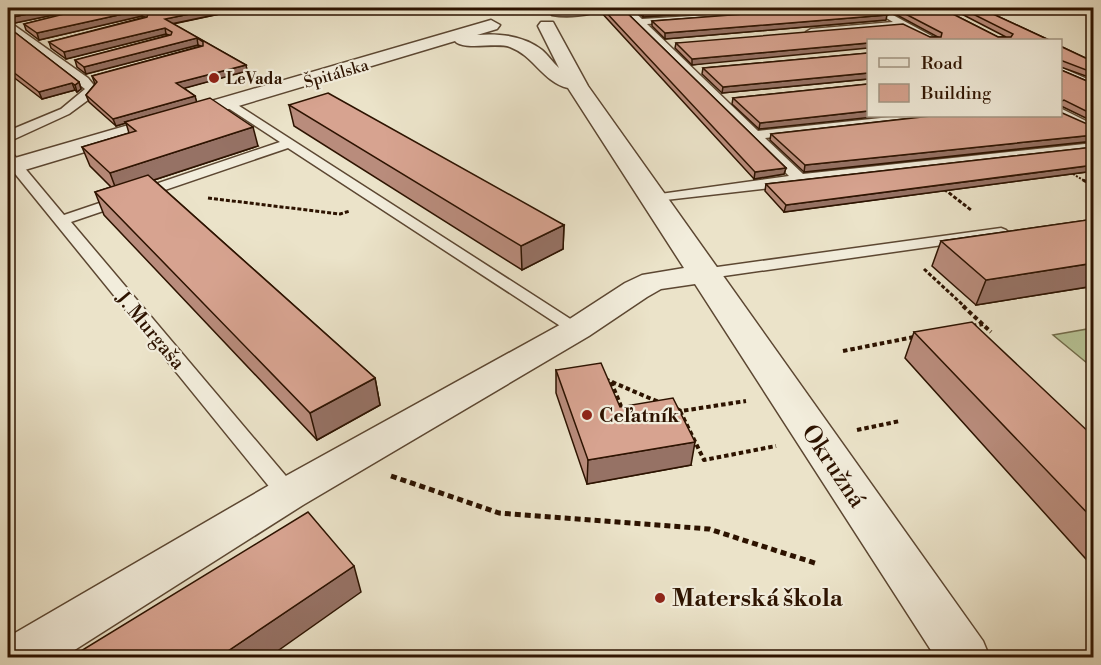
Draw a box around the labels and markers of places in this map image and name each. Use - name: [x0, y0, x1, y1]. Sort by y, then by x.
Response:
- place label: LeVada: [226, 69, 283, 89]
- marker: LeVada: [207, 71, 221, 85]
- place label: Ceľatník: [599, 404, 680, 429]
- marker: Ceľatník: [580, 408, 594, 422]
- place label: Materská škola: [672, 584, 844, 614]
- marker: Materská škola: [653, 591, 667, 605]

